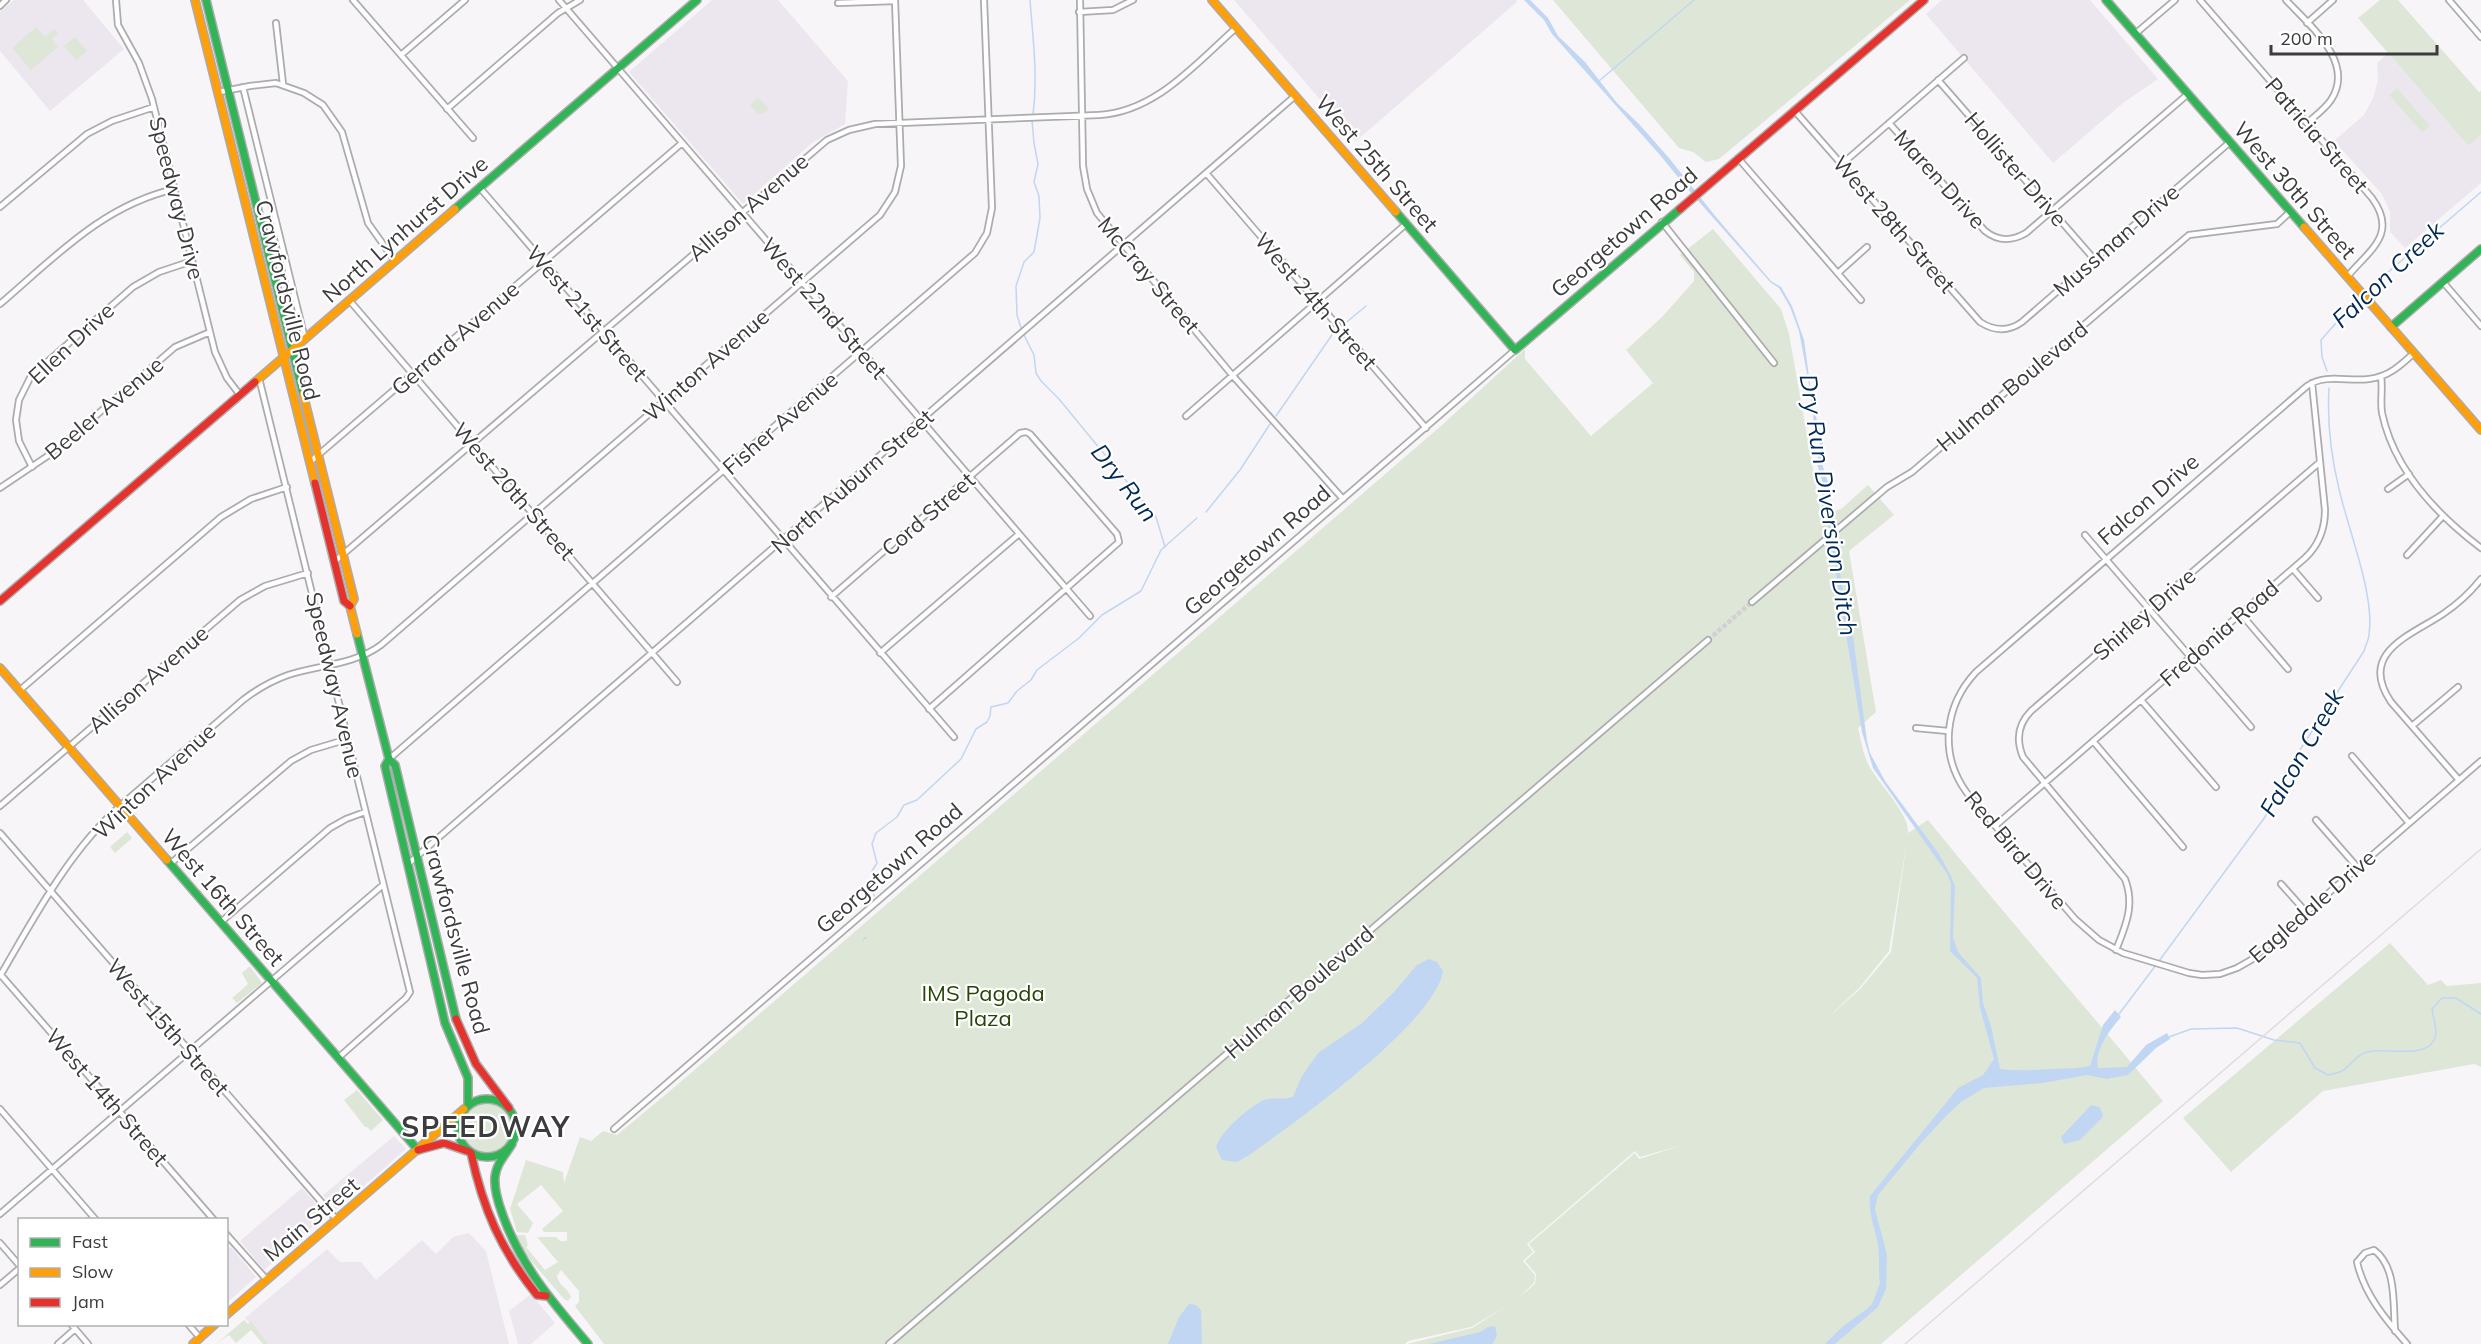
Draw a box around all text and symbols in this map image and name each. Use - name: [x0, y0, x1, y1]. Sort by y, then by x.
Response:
- scale bar: [2271, 18, 2438, 56]
- text: 200 m: [2280, 27, 2333, 50]
- street label: Patricia Street: [2259, 72, 2375, 199]
- street label: West 25th Street: [1310, 89, 1444, 238]
- street label: Hollister Drive: [1959, 106, 2073, 232]
- street label: Speedway Drive: [143, 114, 211, 282]
- street label: West 30th Street: [2228, 116, 2362, 265]
- street label: Maren Drive: [1888, 124, 1992, 234]
- street label: Allison Avenue: [682, 147, 814, 267]
- street label: North Lynhurst Drive: [316, 149, 494, 309]
- street label: West 28th Street: [1827, 150, 1961, 299]
- street label: Georgetown Road: [1545, 161, 1703, 303]
- street label: Mussman Drive: [2047, 178, 2185, 302]
- street label: Crawfordsville Road: [250, 197, 326, 403]
- street label: McCray Street: [1092, 211, 1206, 339]
- water label: Falcon Creek: [2325, 214, 2450, 334]
- street label: West 24th Street: [1249, 227, 1383, 376]
- street label: West 22nd Street: [755, 231, 893, 385]
- street label: West 21st Street: [520, 239, 654, 387]
- street label: Gerrard Avenue: [385, 275, 525, 401]
- street label: Ellen Drive: [22, 296, 120, 390]
- street label: Winton Avenue: [637, 303, 775, 427]
- street label: Hulman Boulevard: [1931, 315, 2093, 457]
- street label: Beeler Avenue: [39, 350, 169, 466]
- street label: Fisher Avenue: [717, 365, 843, 481]
- water label: Dry Run Diversion Ditch: [1793, 372, 1864, 638]
- street label: North Auburn Street: [765, 403, 939, 559]
- street label: West 20th Street: [447, 417, 581, 566]
- water label: Dry Run: [1085, 437, 1165, 527]
- street label: Falcon Drive: [2092, 447, 2204, 551]
- street label: Cord Street: [876, 466, 981, 562]
- street label: Georgetown Road: [1178, 479, 1336, 621]
- street label: Shirley Drive: [2087, 562, 2201, 666]
- street label: Fredonia Road: [2154, 574, 2284, 692]
- street label: Speedway Avenue: [300, 589, 370, 781]
- street label: Allison Avenue: [82, 619, 214, 739]
- water label: Falcon Creek: [2253, 683, 2350, 822]
- street label: Winton Avenue: [87, 717, 221, 845]
- street label: Red Bird Drive: [1958, 785, 2074, 915]
- street label: Georgetown Road: [810, 797, 968, 939]
- street label: West 16th Street: [156, 823, 290, 972]
- street label: Crawfordsville Road: [416, 831, 496, 1037]
- street label: Eagledale Drive: [2243, 843, 2381, 969]
- street label: Hulman Boulevard: [1219, 919, 1379, 1065]
- street label: West 15th Street: [101, 953, 235, 1102]
- park label: IMS Pagoda Plaza: [921, 979, 1045, 1032]
- street label: West 14th Street: [40, 1023, 174, 1172]
- district label: SPEEDWAY: [401, 1109, 571, 1144]
- street label: Main Street: [257, 1171, 365, 1267]
- legend: [18, 1218, 228, 1326]
- text: Fast: [72, 1230, 108, 1253]
- text: Slow: [72, 1260, 114, 1283]
- text: Jam: [72, 1290, 105, 1313]

